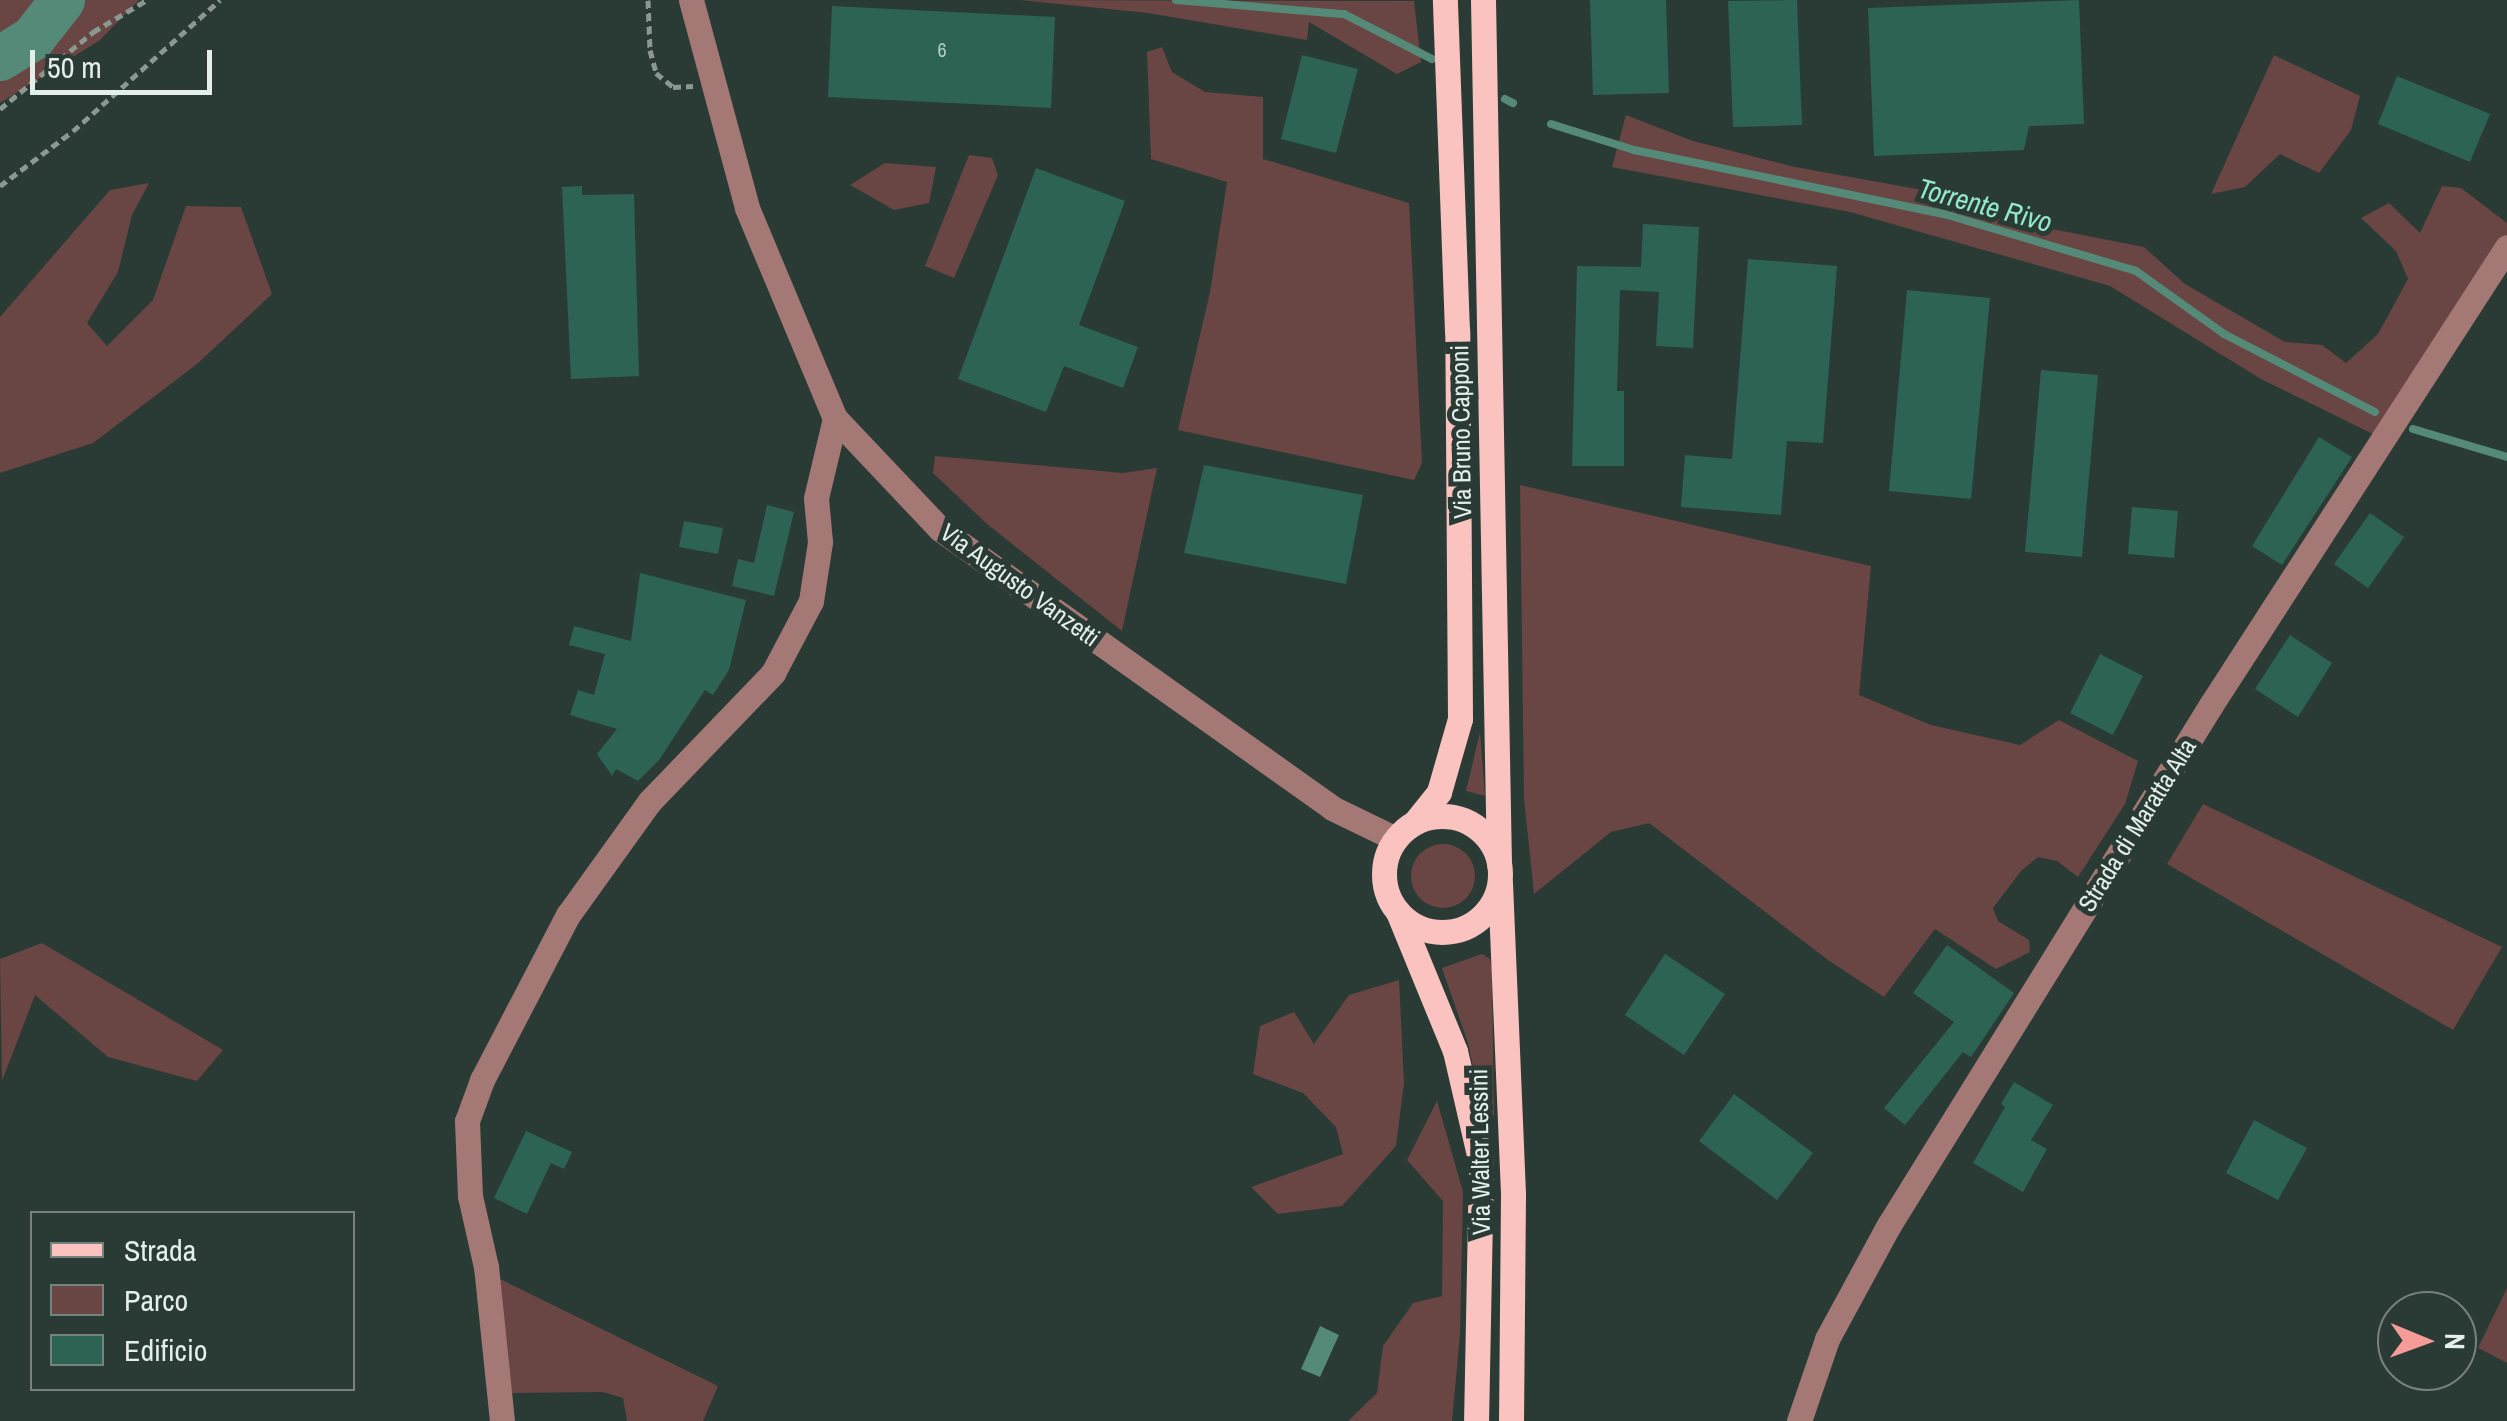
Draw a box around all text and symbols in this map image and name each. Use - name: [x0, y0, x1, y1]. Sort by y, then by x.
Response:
- scale bar: [35, 30, 218, 92]
- house number: 6: [937, 37, 947, 61]
- text: 50 m: [47, 47, 102, 87]
- water label: Torrente Rivo: [1914, 171, 2056, 239]
- street label: Via Bruno Capponi: [1444, 345, 1478, 519]
- street label: Via Augusto Vanzetti: [934, 517, 1106, 653]
- street label: Strada di Maratta Alta: [2071, 732, 2203, 918]
- street label: Via Walter Lessini: [1464, 1069, 1496, 1235]
- legend: [30, 1211, 355, 1391]
- text: Strada: [124, 1230, 196, 1270]
- text: Parco: [124, 1280, 188, 1320]
- north arrow: [2377, 1291, 2477, 1391]
- text: Edificio: [124, 1330, 207, 1370]
- text: N: [2436, 1333, 2474, 1350]

